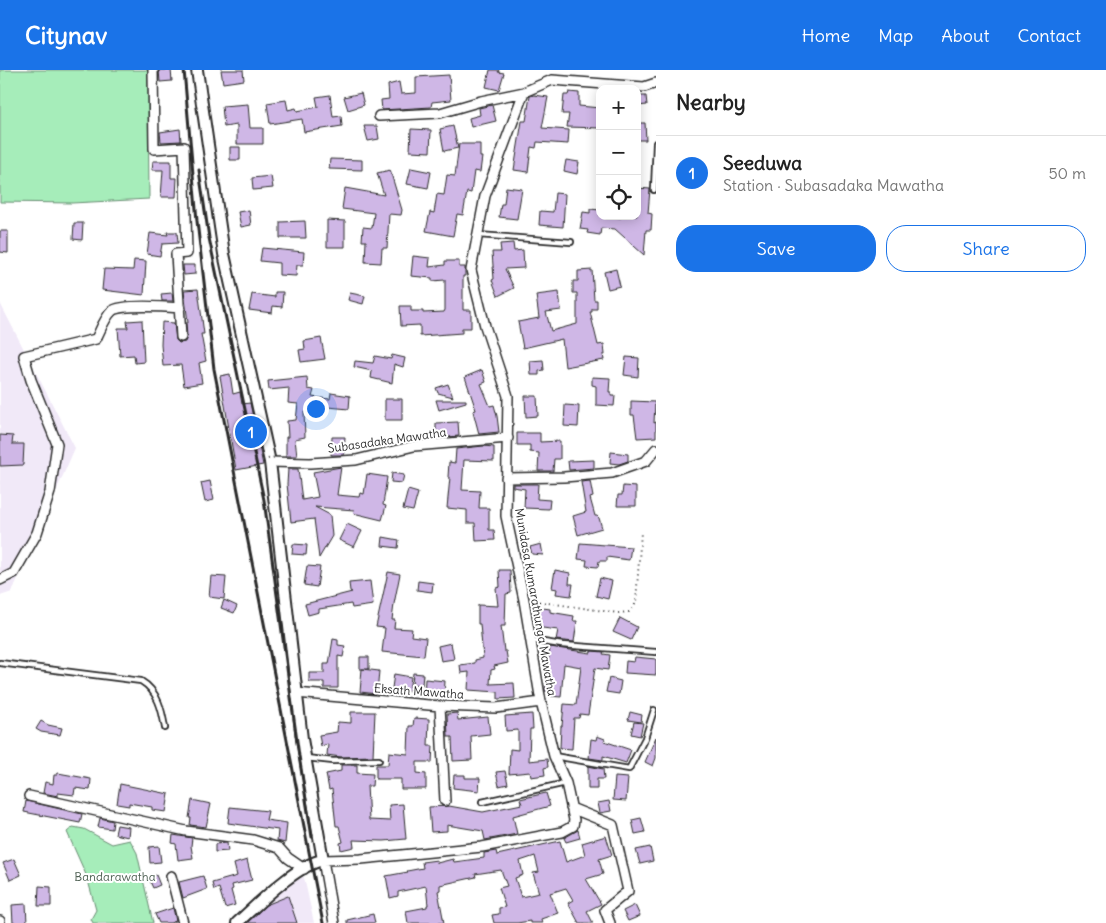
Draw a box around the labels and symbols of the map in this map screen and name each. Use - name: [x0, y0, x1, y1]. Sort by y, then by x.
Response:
- your location: [303, 396, 329, 422]
- pin: 1: [235, 413, 267, 451]
- street label: Subasadaka Mawatha: [327, 424, 447, 456]
- street label: Munidasa Kumarathunga Mawatha: [512, 507, 560, 697]
- street label: Eksath Mawatha: [374, 680, 465, 702]
- park label: Bandarawatha: [74, 869, 156, 884]

